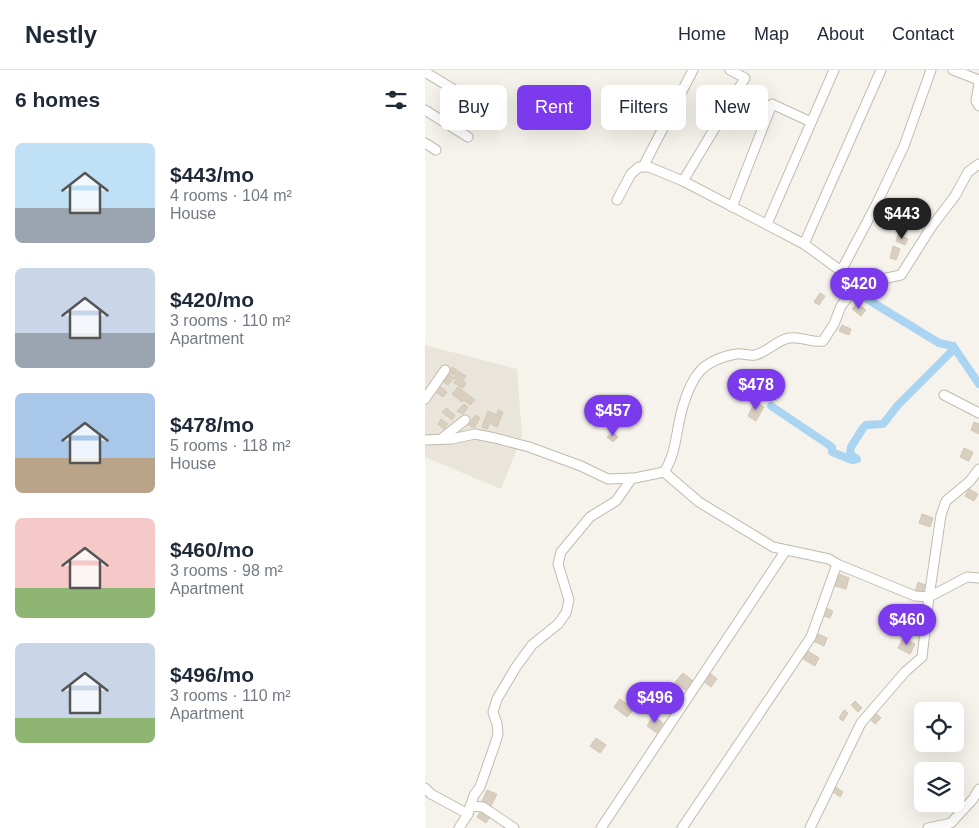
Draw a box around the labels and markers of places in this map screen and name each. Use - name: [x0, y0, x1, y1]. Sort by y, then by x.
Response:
- pin: $443: [872, 198, 932, 240]
- pin: $420: [829, 268, 889, 310]
- pin: $478: [726, 368, 786, 411]
- pin: $457: [583, 394, 643, 437]
- pin: $460: [877, 604, 937, 646]
- pin: $496: [625, 682, 685, 724]

